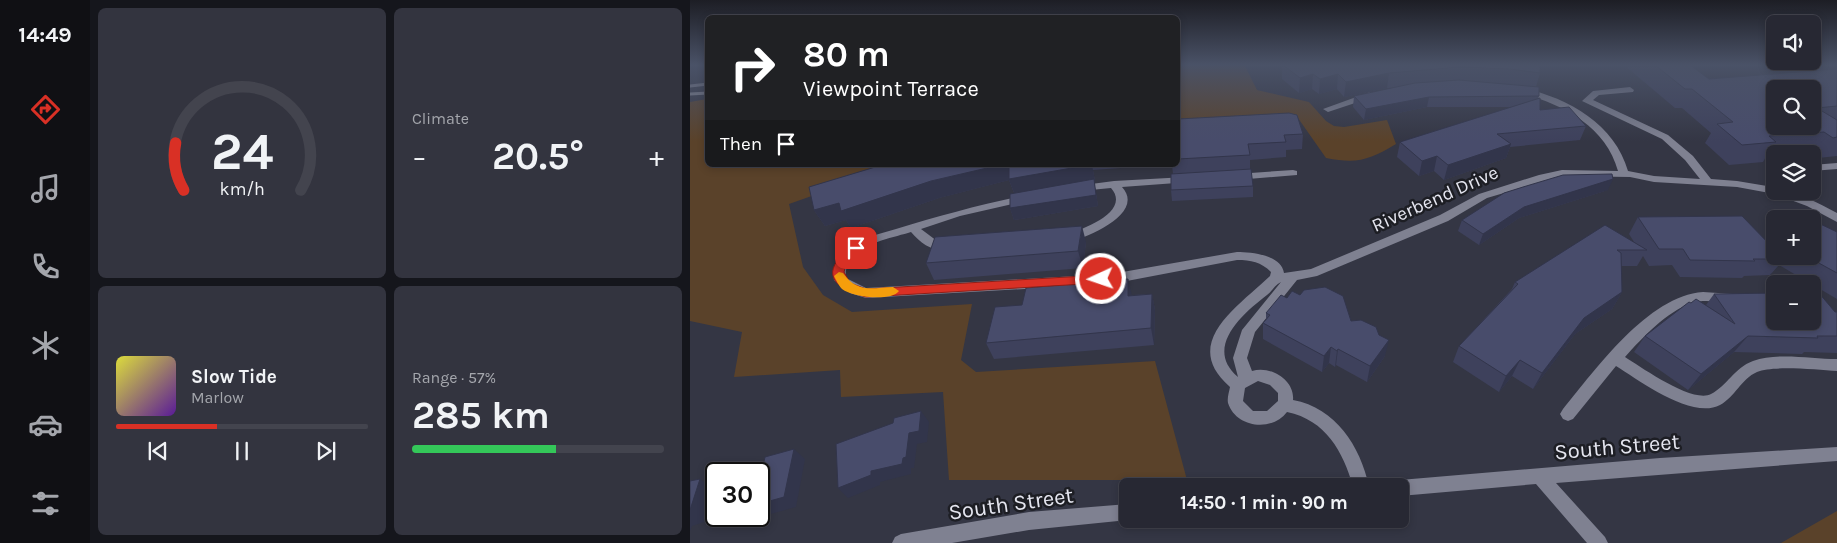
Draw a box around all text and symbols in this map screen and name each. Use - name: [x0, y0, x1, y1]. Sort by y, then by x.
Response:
- map controls: [1766, 15, 1821, 330]
- button: sound: [1766, 15, 1821, 70]
- text: 14:49: [18, 22, 72, 48]
- text: 80 m: [803, 34, 890, 75]
- icon: right: [720, 35, 785, 100]
- text: Viewpoint Terrace: [803, 76, 979, 102]
- button: search: [1766, 80, 1821, 135]
- icon: directions: [28, 92, 63, 127]
- text: Climate: [412, 109, 469, 128]
- text: 24: [211, 121, 273, 182]
- icon: arrive: [772, 130, 800, 158]
- text: Then: [720, 133, 762, 155]
- text: 20.5°: [492, 134, 584, 179]
- text: −: [412, 140, 427, 173]
- text: +: [649, 140, 664, 173]
- button: layers: [1766, 145, 1821, 200]
- street label: Riverbend Drive: [1368, 161, 1502, 237]
- icon: music: [28, 171, 63, 206]
- text: km/h: [219, 179, 265, 200]
- button: +: [1766, 210, 1821, 265]
- pin: [835, 227, 877, 269]
- icon: arrive: [842, 234, 870, 262]
- icon: phone: [28, 249, 63, 284]
- position arrow: [1074, 252, 1126, 304]
- button: −: [1766, 275, 1821, 330]
- icon: climate: [28, 328, 63, 363]
- text: Slow Tide: [191, 366, 277, 388]
- text: Range · 57%: [412, 368, 496, 387]
- text: Marlow: [191, 388, 244, 407]
- text: 285 km: [412, 393, 550, 438]
- icon: car: [28, 407, 63, 442]
- street label: South Street: [1553, 429, 1681, 465]
- icon: previous: [144, 437, 172, 465]
- icon: pause: [228, 437, 256, 465]
- icon: next: [312, 437, 340, 465]
- speed limit sign: 30: [705, 462, 770, 527]
- street label: South Street: [947, 482, 1075, 526]
- icon: filters: [28, 486, 63, 521]
- text: 14:50 · 1 min · 90 m: [1180, 492, 1348, 514]

